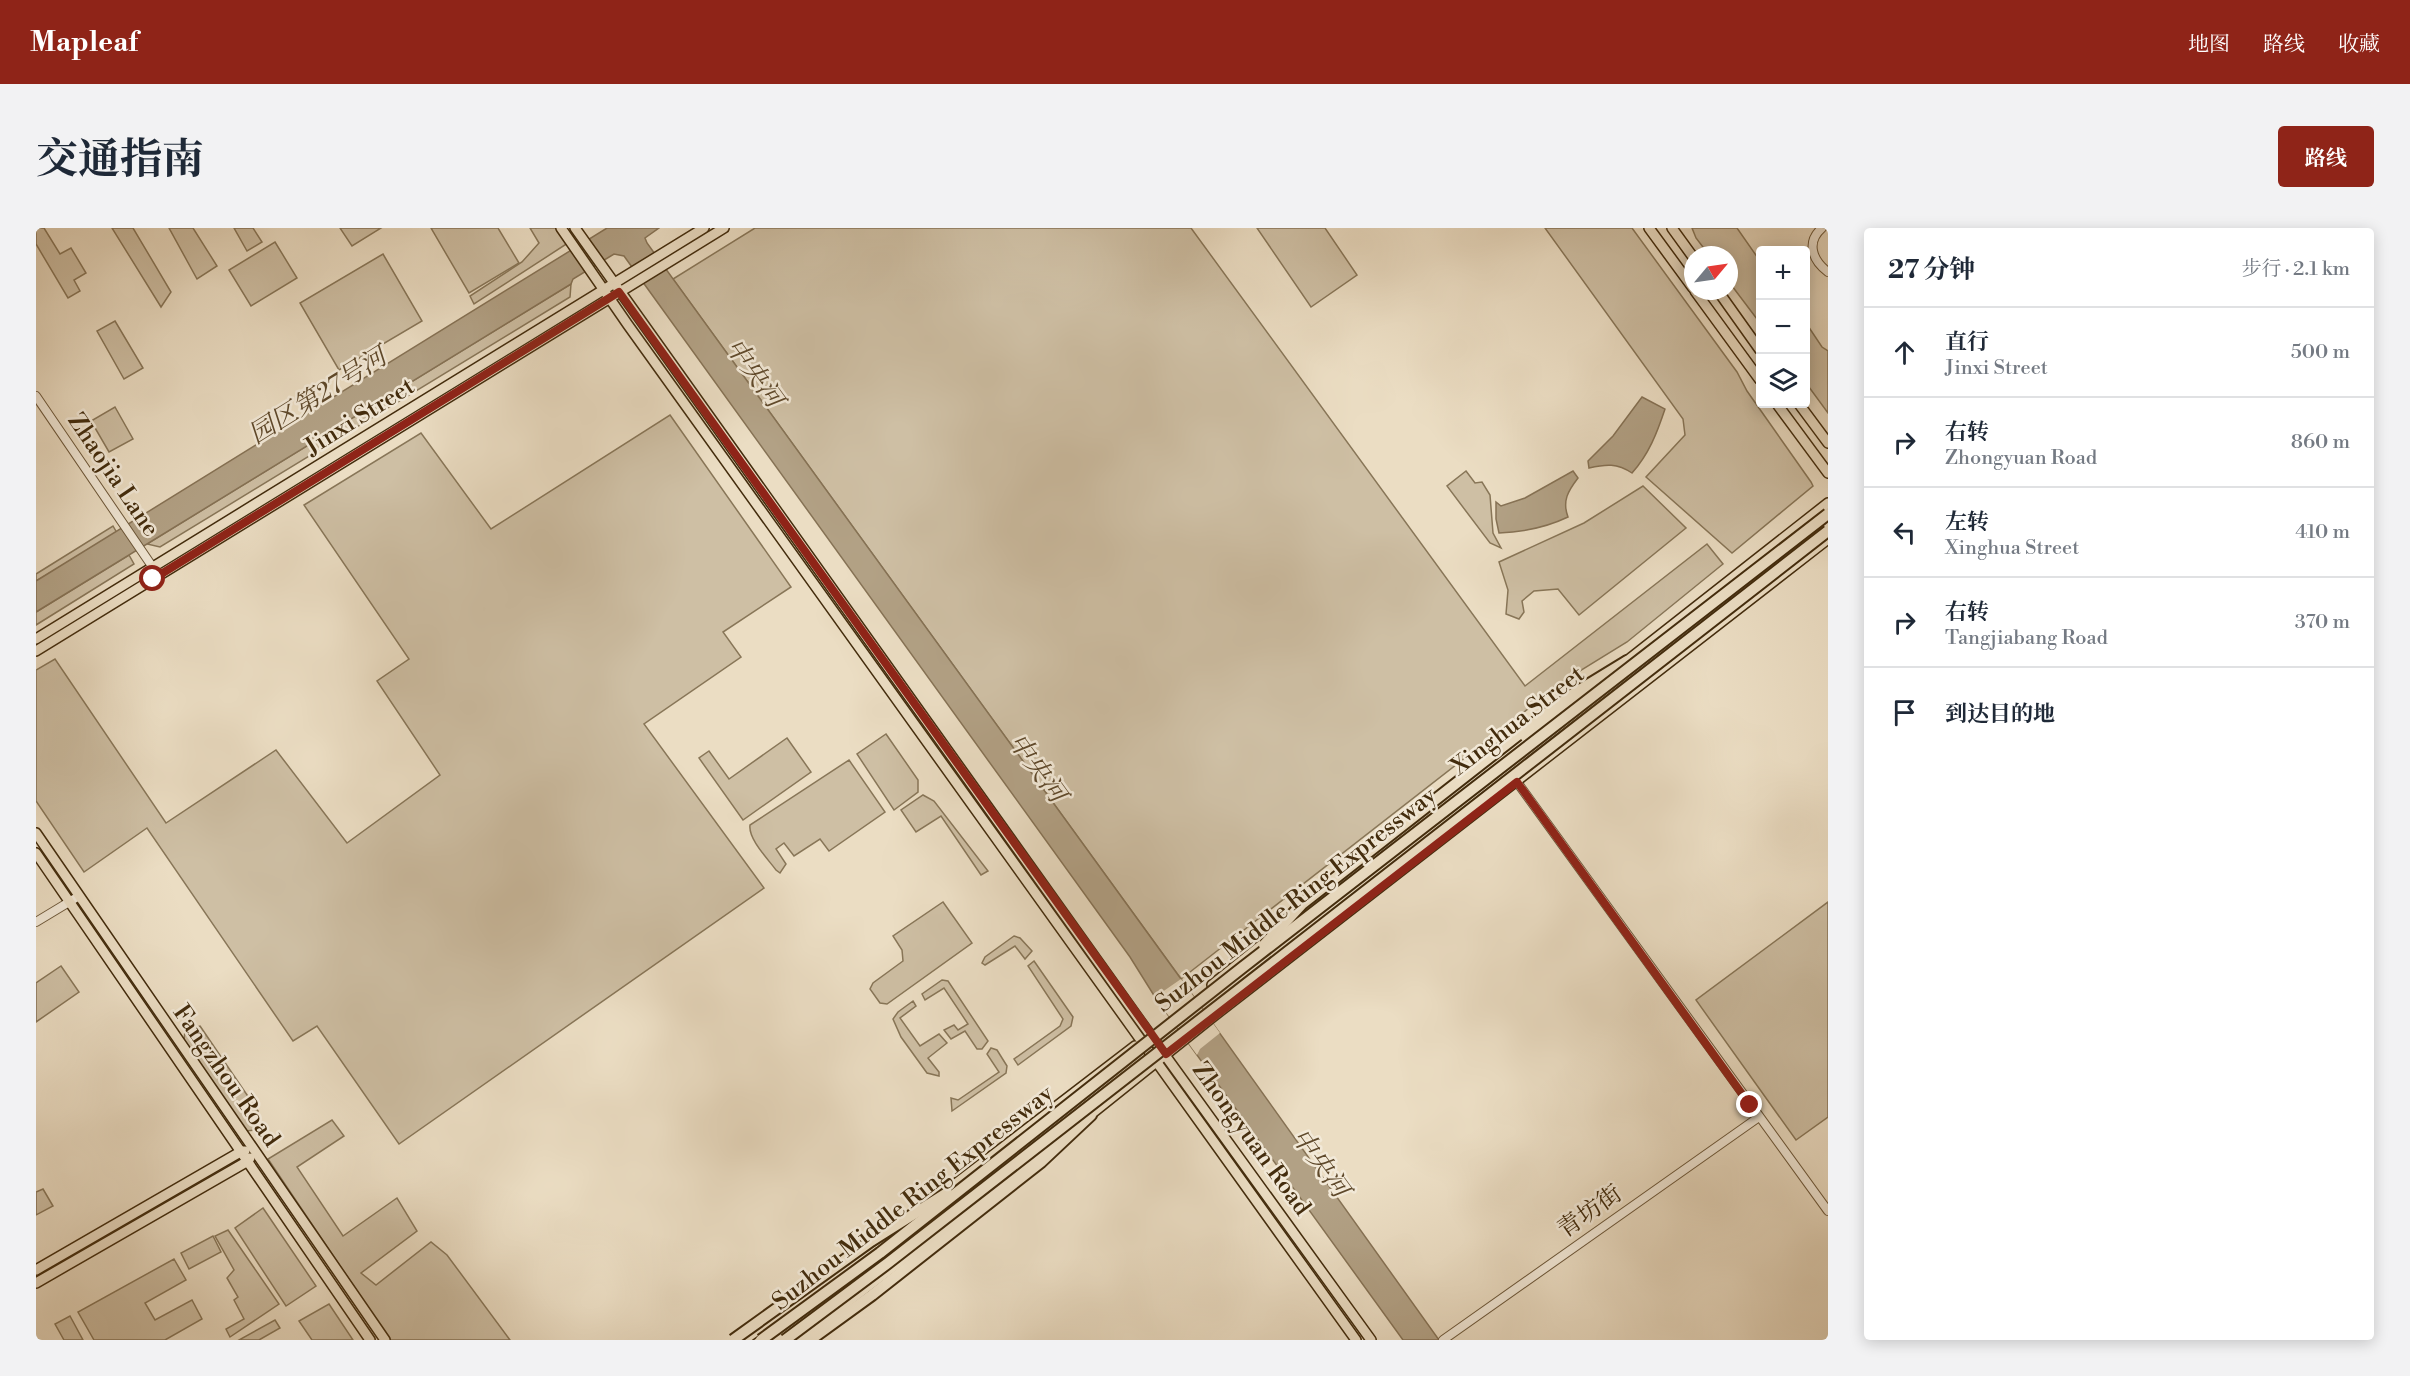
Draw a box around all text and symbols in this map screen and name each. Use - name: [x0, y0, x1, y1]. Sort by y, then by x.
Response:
- text: Mapleaf: [30, 25, 138, 60]
- text: 地图: [2188, 32, 2230, 58]
- text: 路线: [2263, 32, 2305, 58]
- text: 收藏: [2338, 32, 2380, 58]
- button: 路线: [2278, 126, 2374, 187]
- text: 交通指南: [36, 134, 204, 187]
- north arrow: [1684, 246, 1738, 300]
- map controls: [1756, 246, 1810, 408]
- button: +: [1756, 246, 1810, 300]
- text: 27 分钟: [1888, 254, 1976, 286]
- text: 步行 · 2.1 km: [2242, 257, 2350, 282]
- button: −: [1756, 300, 1810, 354]
- text: 直行: [1945, 329, 1989, 356]
- water label: 中央河: [718, 332, 792, 417]
- icon: ahead: [1888, 336, 1921, 369]
- water label: 园区第27号河: [243, 339, 396, 451]
- text: 500 m: [2291, 340, 2350, 365]
- button: layers: [1756, 354, 1810, 408]
- text: Jinxi Street: [1945, 356, 2048, 381]
- street label: Jinxi Street: [299, 371, 421, 463]
- street label: Zhaojia Lane: [61, 407, 165, 543]
- text: 右转: [1945, 419, 1989, 446]
- icon: right: [1888, 426, 1921, 459]
- text: 860 m: [2291, 430, 2350, 455]
- text: Zhongyuan Road: [1945, 446, 2097, 471]
- text: 左转: [1945, 509, 1989, 536]
- icon: left: [1888, 516, 1921, 549]
- text: 410 m: [2295, 520, 2350, 545]
- text: Xinghua Street: [1945, 536, 2079, 561]
- route start: [139, 565, 165, 591]
- text: 右转: [1945, 599, 1989, 626]
- icon: right: [1888, 606, 1921, 639]
- text: 370 m: [2295, 610, 2350, 635]
- text: Tangjiabang Road: [1945, 626, 2108, 651]
- street label: Xinghua Street: [1445, 659, 1591, 783]
- icon: arrive: [1888, 696, 1921, 729]
- text: 到达目的地: [1945, 701, 2055, 728]
- water label: 中央河: [1001, 727, 1075, 812]
- street label: Suzhou Middle Ring Expressway: [1149, 781, 1443, 1019]
- street label: Fangzhou Road: [166, 999, 286, 1153]
- street label: Zhongyuan Road: [1185, 1056, 1317, 1222]
- street label: Suzhou Middle Ring Expressway: [766, 1079, 1060, 1317]
- route end: [1736, 1091, 1762, 1117]
- water label: 中央河: [1284, 1122, 1358, 1207]
- street label: 青坊街: [1552, 1179, 1628, 1245]

